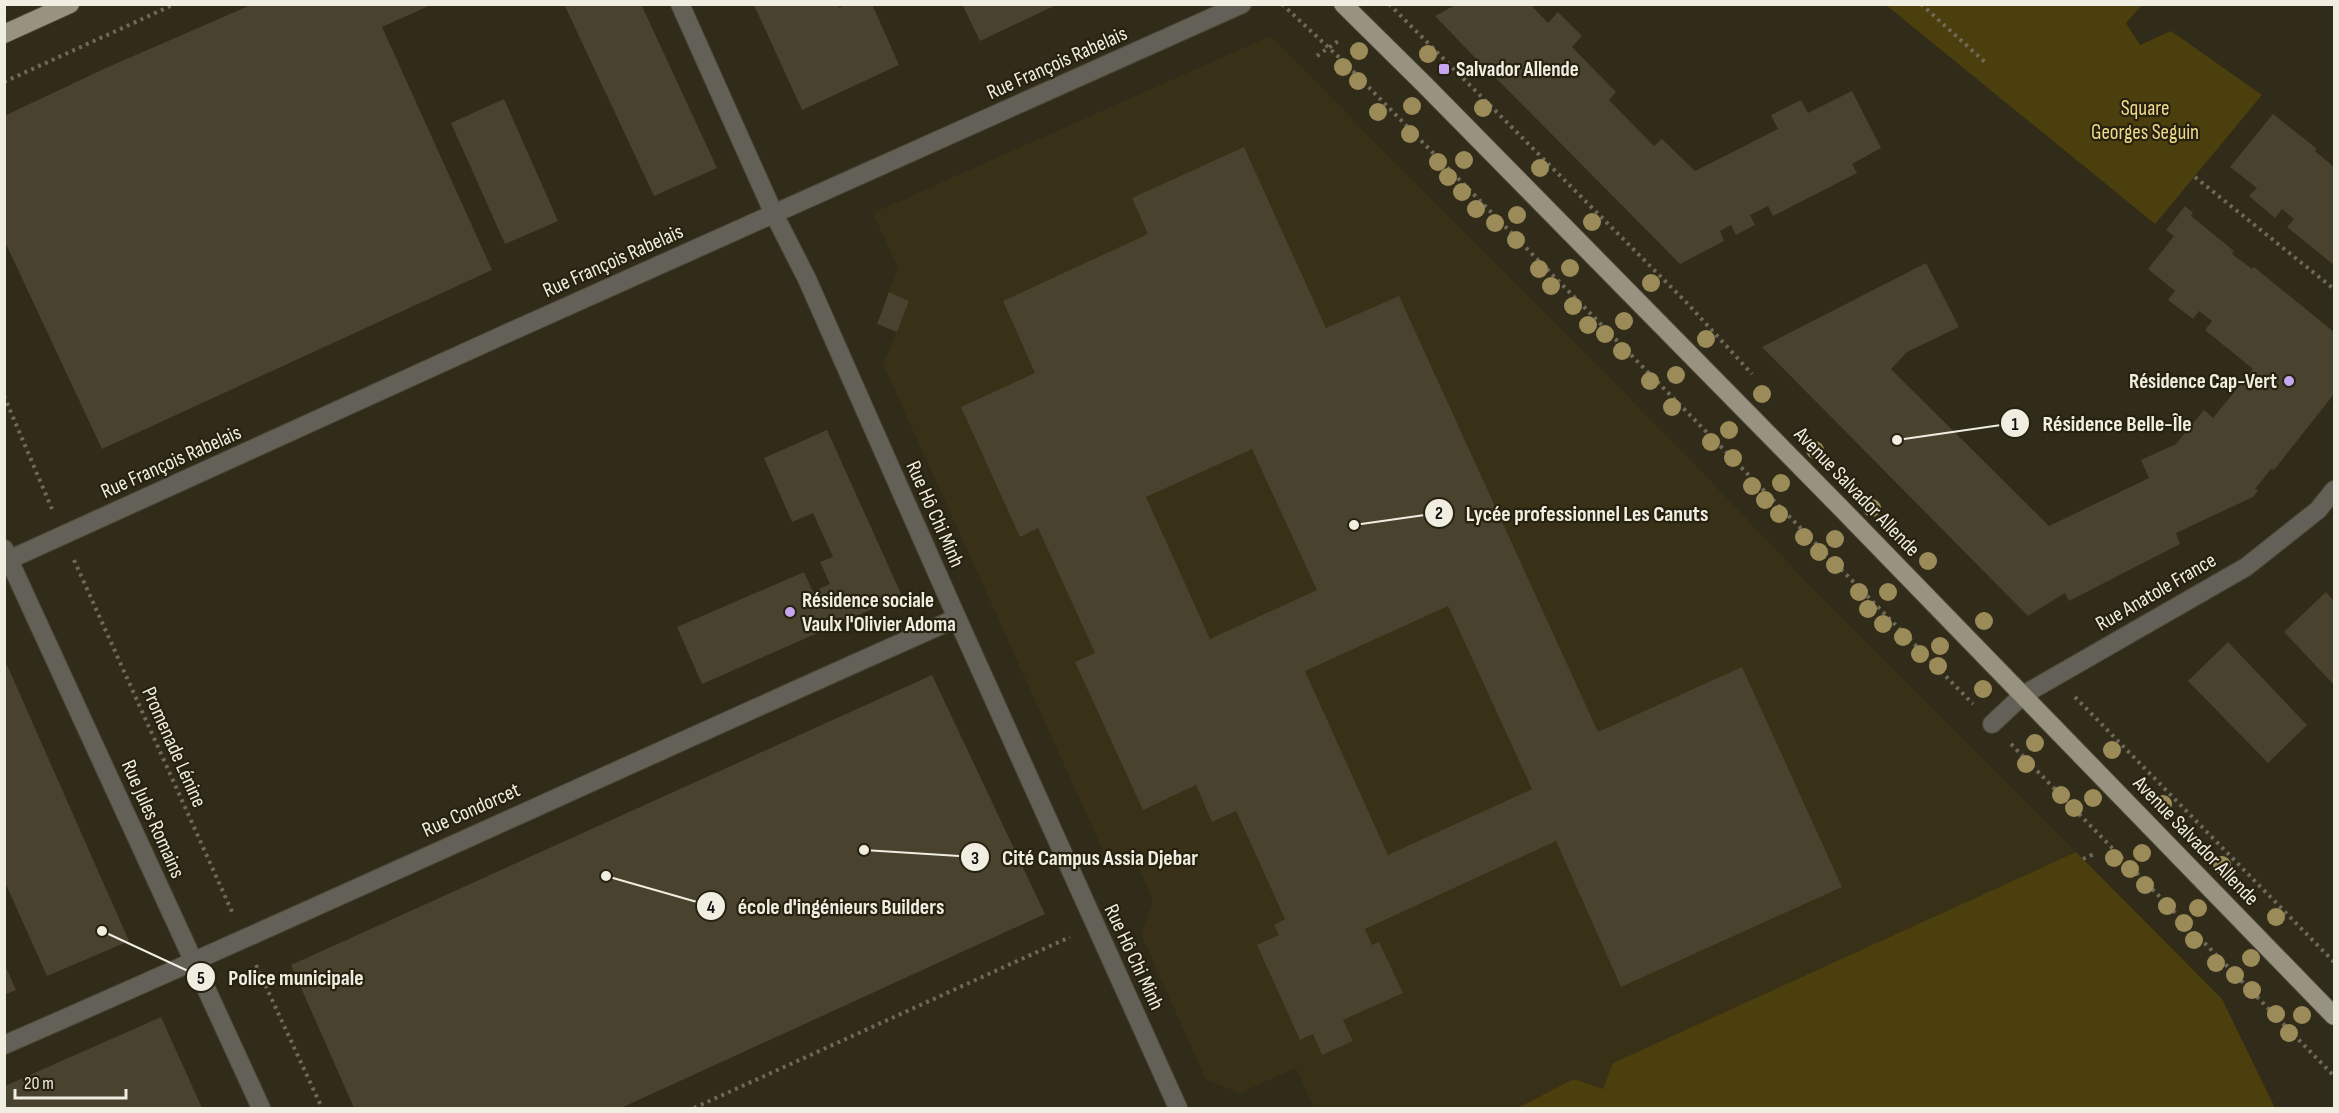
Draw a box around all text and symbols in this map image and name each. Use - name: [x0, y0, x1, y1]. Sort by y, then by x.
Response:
- street label: Rue François Rabelais: [983, 21, 1131, 105]
- place label: Salvador Allende: [1456, 57, 1579, 82]
- marker: Salvador Allende: [1437, 62, 1451, 76]
- park label: Square Georges Seguin: [2091, 96, 2199, 145]
- street label: Rue François Rabelais: [539, 219, 687, 303]
- place label: Résidence Cap-Vert: [2129, 369, 2277, 394]
- marker: Résidence Cap-Vert: [2282, 374, 2296, 388]
- callout: Résidence Belle-Île: [2000, 403, 2203, 443]
- text: Résidence Belle-Île: [2042, 411, 2192, 438]
- text: 1: [2011, 414, 2019, 435]
- street label: Rue François Rabelais: [97, 420, 245, 504]
- street label: Avenue Salvador Allende: [1788, 421, 1925, 562]
- street label: Rue Hô Chi Minh: [900, 457, 970, 571]
- callout: Lycée professionnel Les Canuts: [1424, 493, 1721, 533]
- text: Lycée professionnel Les Canuts: [1466, 501, 1708, 528]
- text: 2: [1435, 503, 1443, 524]
- street label: Rue Anatole France: [2091, 547, 2221, 637]
- place label: Résidence sociale Vaulx l'Olivier Adoma: [802, 588, 956, 637]
- marker: Résidence sociale Vaulx l'Olivier Adoma: [783, 605, 797, 619]
- street label: Promenade Lénine: [136, 683, 212, 811]
- street label: Rue Jules Romains: [116, 756, 190, 882]
- street label: Avenue Salvador Allende: [2127, 770, 2264, 911]
- street label: Rue Condorcet: [418, 777, 524, 843]
- callout: Cité Campus Assia Djebar: [960, 837, 1210, 877]
- text: Cité Campus Assia Djebar: [1002, 845, 1198, 872]
- text: 3: [971, 848, 979, 869]
- callout: école d'ingénieurs Builders: [696, 886, 956, 926]
- text: école d'ingénieurs Builders: [738, 894, 944, 921]
- text: 4: [707, 897, 716, 918]
- street label: Rue Hô Chi Minh: [1099, 900, 1169, 1014]
- callout: Police municipale: [186, 957, 375, 997]
- text: Police municipale: [228, 965, 364, 992]
- text: 5: [197, 968, 205, 989]
- scale bar: [15, 1062, 126, 1100]
- text: 20 m: [24, 1073, 54, 1094]

